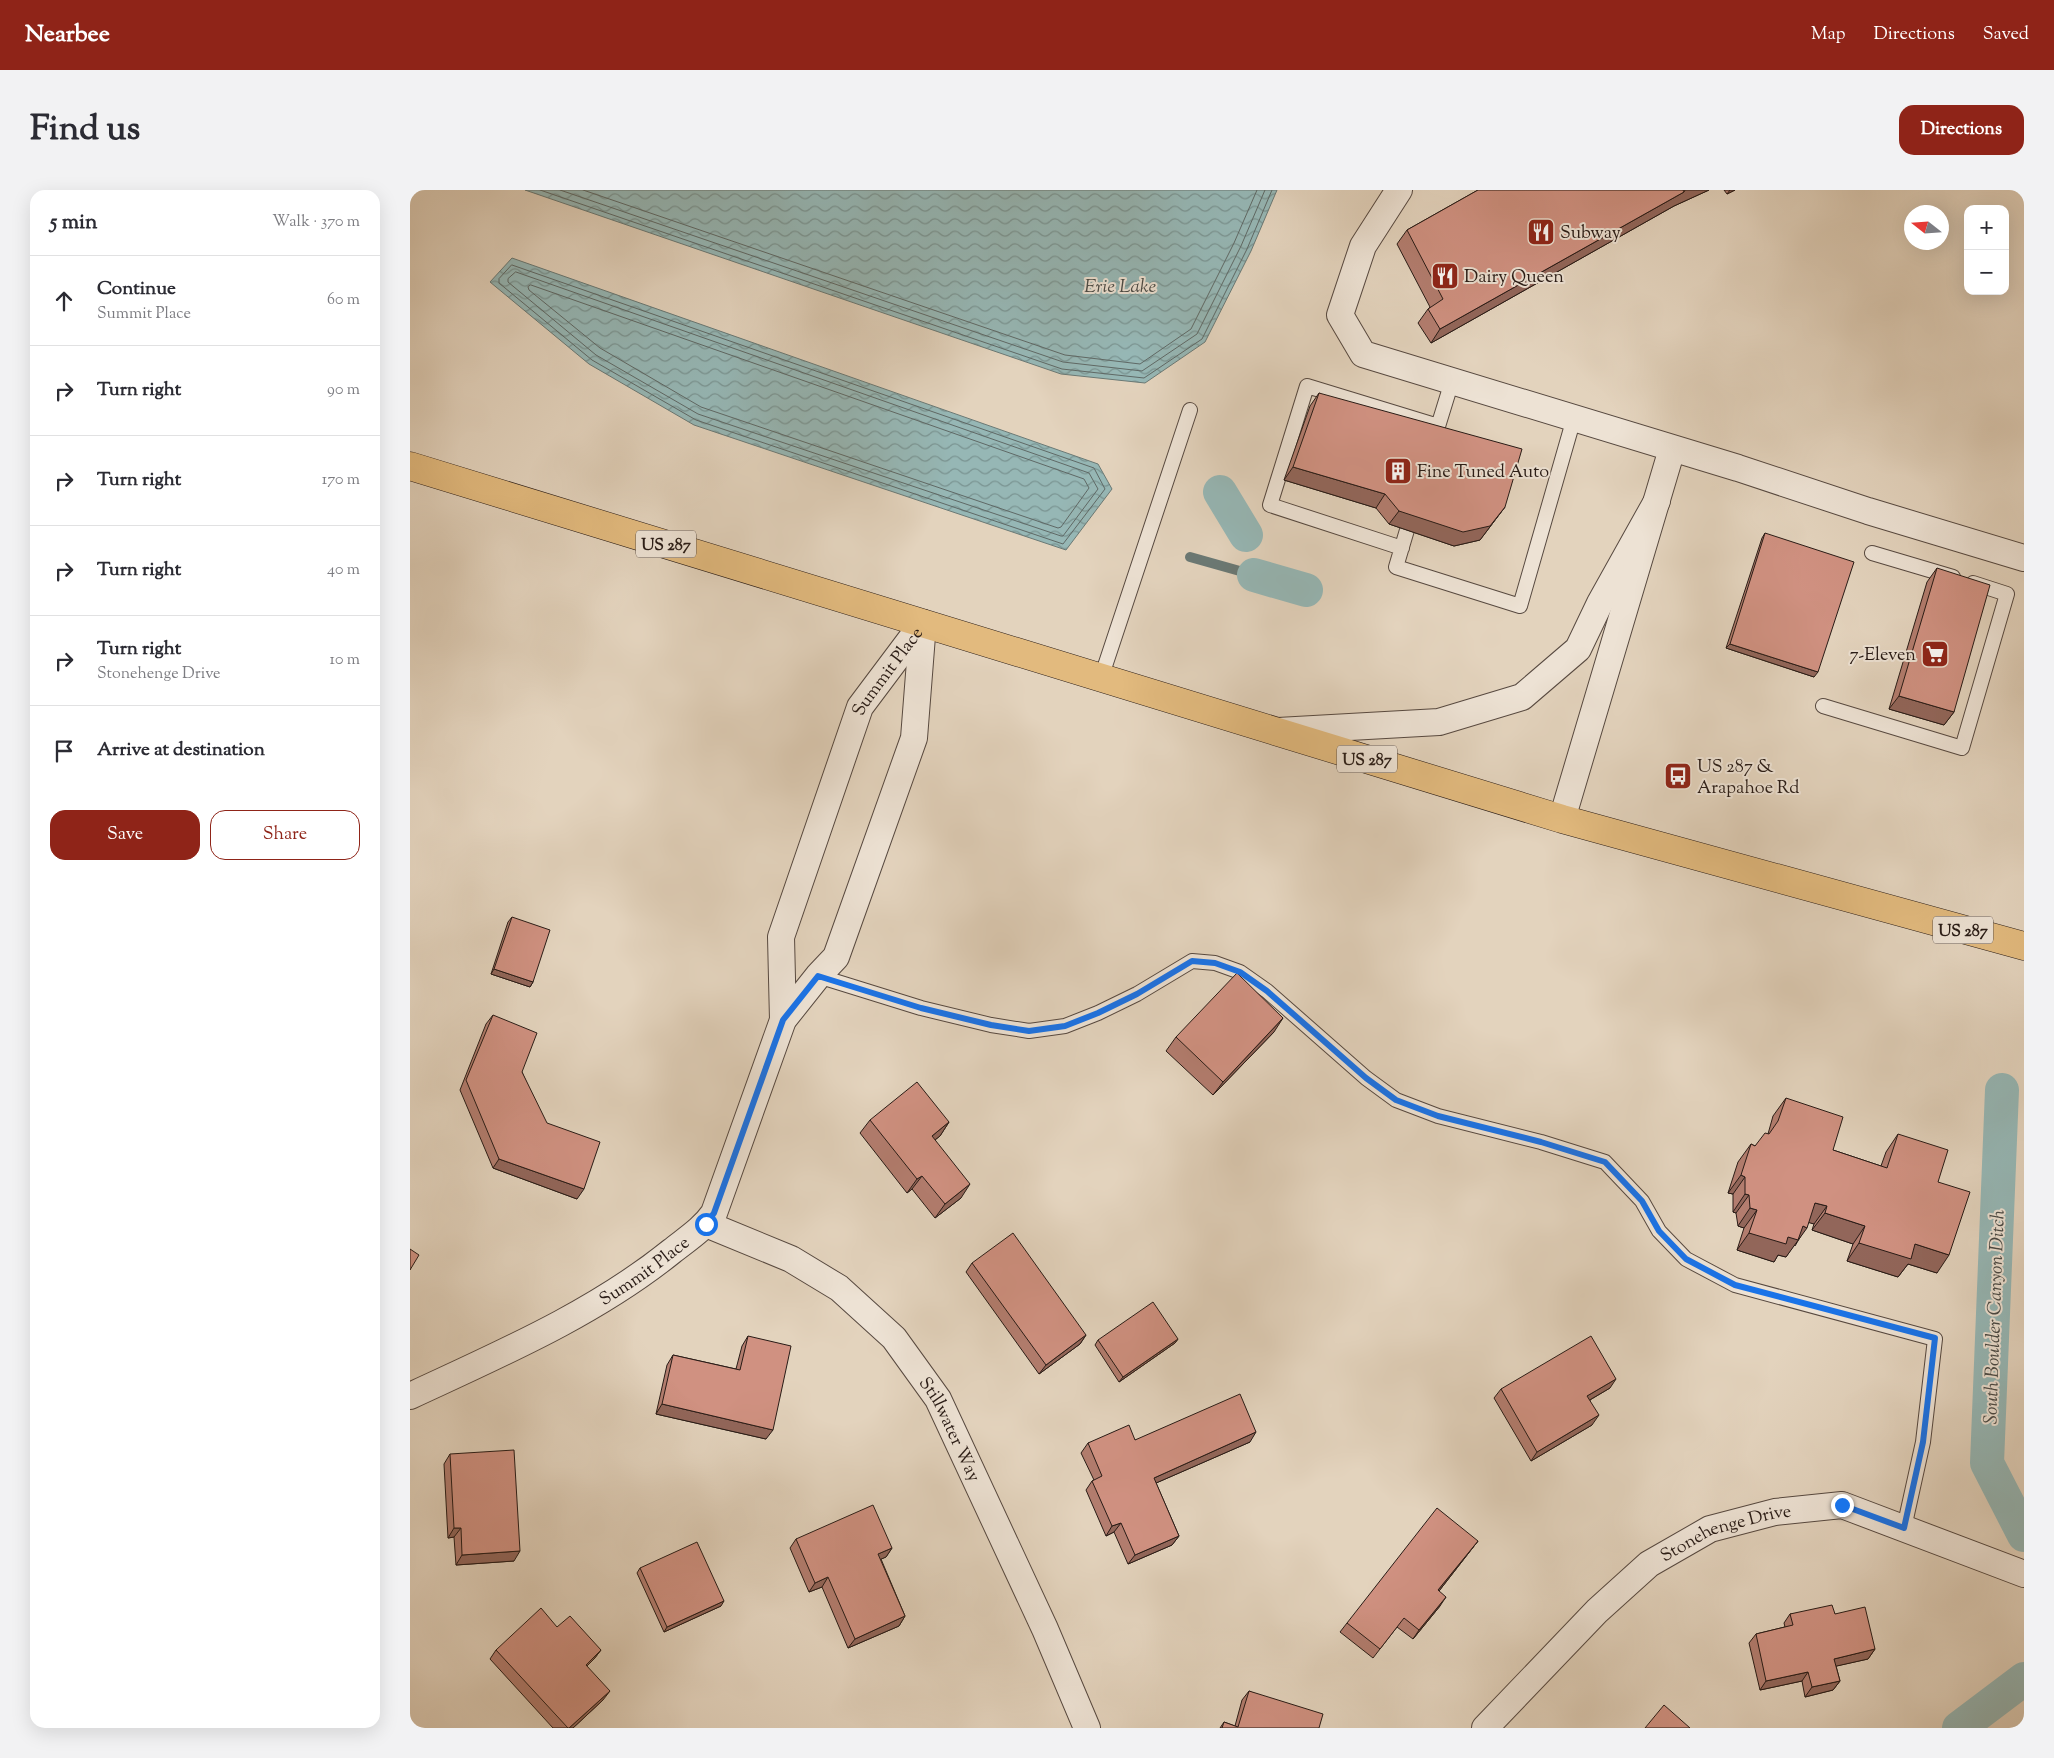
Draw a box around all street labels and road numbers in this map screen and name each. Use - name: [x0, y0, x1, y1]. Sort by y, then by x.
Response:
- road number: US 287: [636, 530, 696, 558]
- street label: Summit Place: [847, 622, 931, 719]
- road number: US 287: [1337, 746, 1397, 772]
- road number: US 287: [1933, 916, 1993, 944]
- street label: Summit Place: [595, 1231, 696, 1313]
- street label: Stillwater Way: [911, 1372, 986, 1487]
- street label: Stonehenge Drive: [1656, 1499, 1792, 1570]

